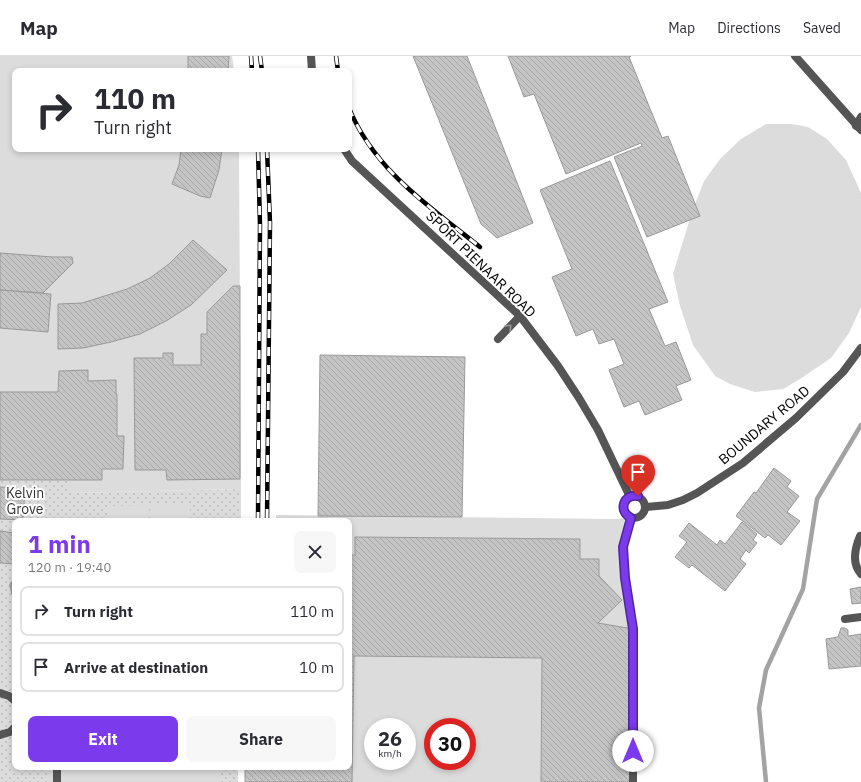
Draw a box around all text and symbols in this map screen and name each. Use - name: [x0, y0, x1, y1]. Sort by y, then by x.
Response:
- text: Map: [20, 16, 58, 40]
- text: Map: [668, 19, 695, 37]
- text: Directions: [717, 19, 781, 37]
- text: Saved: [803, 19, 841, 37]
- text: 110 m: [94, 80, 176, 117]
- icon: right: [28, 84, 80, 136]
- text: Turn right: [94, 116, 172, 139]
- street label: SPORT PIENAAR ROAD: [422, 207, 540, 321]
- one-way arrow: [504, 324, 512, 332]
- street label: BOUNDARY ROAD: [715, 382, 813, 468]
- pin: [621, 455, 655, 496]
- icon: arrive: [627, 461, 649, 483]
- park label: Kelvin Grove: [6, 484, 44, 518]
- text: 1 min: [28, 528, 91, 560]
- button: close: [294, 531, 336, 573]
- text: 120 m · 19:40: [28, 559, 111, 576]
- icon: right: [30, 600, 52, 622]
- text: Turn right: [64, 602, 133, 621]
- text: 110 m: [290, 602, 334, 621]
- icon: arrive: [30, 656, 52, 678]
- text: Arrive at destination: [64, 658, 208, 677]
- text: 10 m: [299, 658, 334, 677]
- button: Exit: [28, 716, 178, 762]
- button: Share: [186, 716, 336, 762]
- speed limit sign: 30: [424, 718, 476, 770]
- text: 26: [378, 725, 402, 752]
- position arrow: [612, 730, 654, 772]
- text: km/h: [378, 747, 402, 760]

